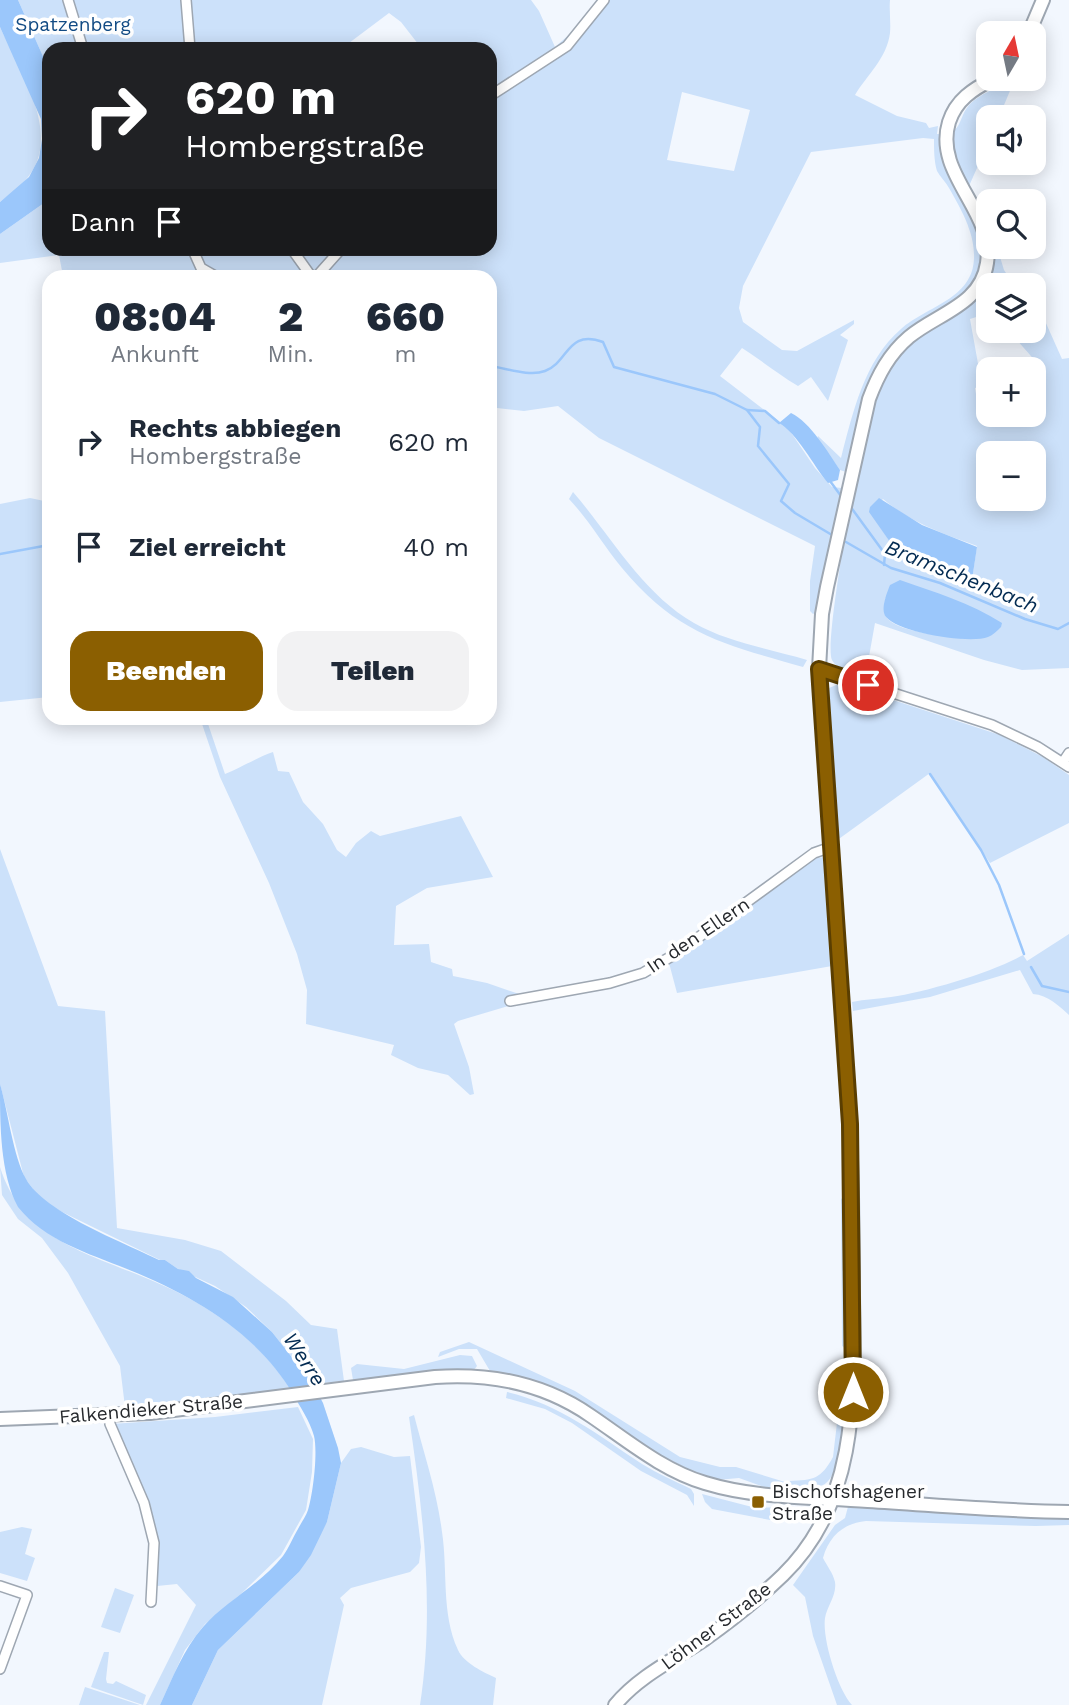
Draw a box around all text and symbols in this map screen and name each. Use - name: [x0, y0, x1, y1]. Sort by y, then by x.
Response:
- park label: Spatzenberg: [15, 13, 132, 36]
- north arrow: [976, 21, 1046, 91]
- map controls: [976, 21, 1046, 511]
- text: 620 m: [185, 68, 336, 126]
- icon: right: [70, 70, 161, 161]
- button: sound: [976, 105, 1046, 175]
- text: Hombergstraße: [185, 127, 425, 165]
- button: search: [976, 189, 1046, 259]
- icon: arrive: [150, 203, 188, 241]
- text: Dann: [70, 207, 136, 237]
- button: layers: [976, 273, 1046, 343]
- text: 08:04: [94, 292, 216, 341]
- text: 2: [278, 292, 303, 341]
- text: 660: [366, 292, 445, 341]
- text: Ankunft: [111, 341, 199, 368]
- text: Min.: [268, 341, 314, 368]
- text: m: [394, 341, 416, 368]
- button: +: [976, 357, 1046, 427]
- text: Rechts abbiegen: [129, 413, 341, 443]
- icon: right: [70, 423, 108, 461]
- text: 620 m: [388, 427, 469, 457]
- button: −: [976, 441, 1046, 511]
- text: Hombergstraße: [129, 443, 301, 470]
- icon: arrive: [70, 528, 108, 566]
- text: Ziel erreicht: [129, 532, 286, 562]
- text: 40 m: [403, 532, 469, 562]
- water label: Bramschenbach: [882, 534, 1042, 618]
- button: Beenden: [70, 631, 263, 711]
- button: Teilen: [277, 631, 469, 711]
- pin: [838, 655, 898, 715]
- icon: arrive: [849, 666, 887, 704]
- street label: In den Ellern: [642, 892, 754, 978]
- water label: Werre: [278, 1327, 332, 1391]
- position arrow: [816, 1355, 890, 1429]
- street label: Falkendieker Straße: [58, 1390, 244, 1428]
- place label: Bischofshagener Straße: [772, 1480, 925, 1525]
- marker: Bischofshagener Straße: [750, 1494, 766, 1510]
- street label: Löhner Straße: [656, 1577, 776, 1675]

